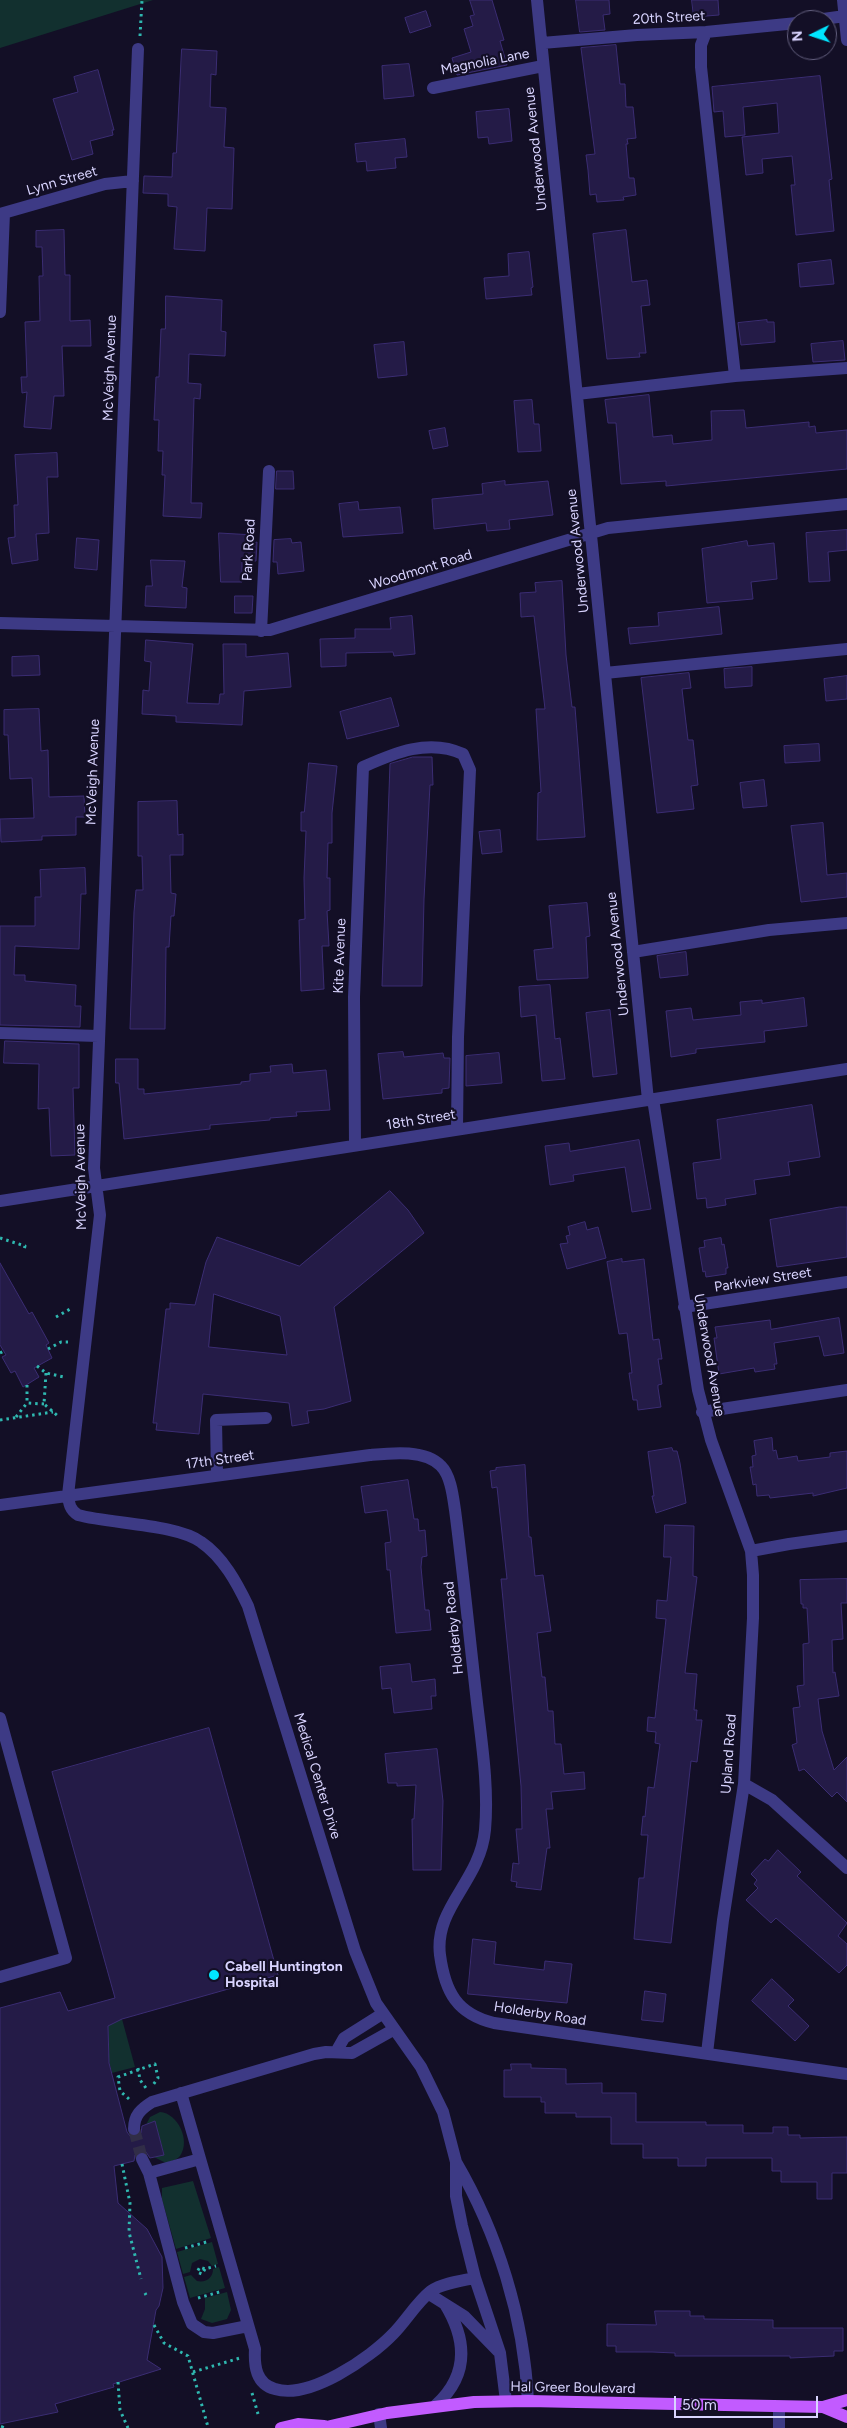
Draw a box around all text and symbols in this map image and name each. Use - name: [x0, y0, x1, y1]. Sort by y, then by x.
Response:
- street label: 20th Street: [632, 8, 706, 28]
- north arrow: [787, 10, 837, 60]
- text: N: [789, 30, 806, 42]
- street label: Magnolia Lane: [439, 45, 531, 79]
- street label: Underwood Avenue: [521, 86, 551, 212]
- street label: Lynn Street: [25, 163, 99, 199]
- street label: McVeigh Avenue: [100, 315, 120, 421]
- street label: Underwood Avenue: [563, 488, 593, 614]
- street label: Park Road: [239, 518, 259, 582]
- street label: Woodmont Road: [368, 546, 474, 594]
- street label: McVeigh Avenue: [83, 719, 103, 825]
- street label: Underwood Avenue: [603, 891, 633, 1017]
- street label: Kite Avenue: [330, 918, 350, 994]
- street label: 18th Street: [385, 1106, 457, 1134]
- street label: McVeigh Avenue: [72, 1124, 90, 1230]
- street label: Parkview Street: [713, 1264, 813, 1296]
- street label: Underwood Avenue: [690, 1292, 728, 1418]
- street label: 17th Street: [185, 1447, 255, 1473]
- street label: Holderby Road: [441, 1581, 467, 1675]
- street label: Medical Center Drive: [290, 1711, 344, 1841]
- street label: Upland Road: [718, 1713, 740, 1795]
- place label: Cabell Huntington Hospital: [225, 1959, 343, 1991]
- marker: Cabell Huntington Hospital: [207, 1968, 221, 1982]
- street label: Holderby Road: [493, 1998, 587, 2030]
- street label: Hal Greer Boulevard: [510, 2379, 636, 2397]
- scale bar: [677, 2386, 821, 2418]
- text: 50 m: [682, 2396, 717, 2414]

